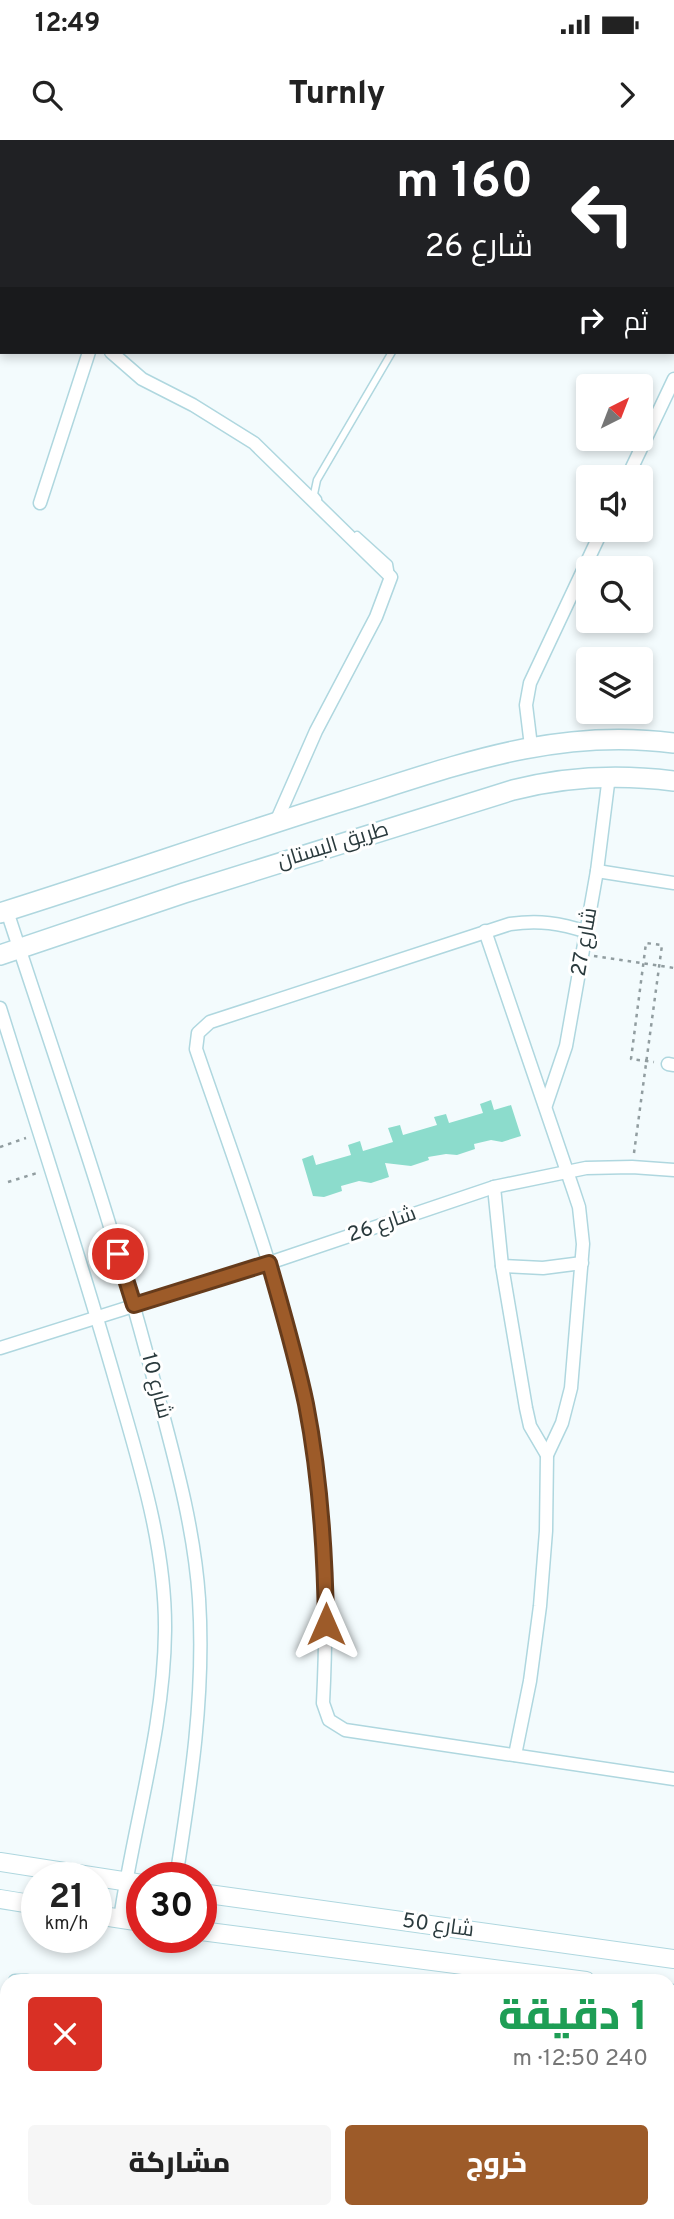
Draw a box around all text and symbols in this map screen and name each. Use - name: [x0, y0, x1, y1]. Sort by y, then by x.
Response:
- text: 12:49: [35, 8, 100, 41]
- text: Turnly: [289, 75, 385, 115]
- icon: search: [28, 76, 66, 114]
- icon: forward: [608, 76, 646, 114]
- text: 160 m: [396, 153, 533, 215]
- icon: left: [557, 168, 648, 259]
- text: شارع 26: [425, 228, 533, 268]
- icon: right: [572, 301, 610, 339]
- text: ثم: [624, 307, 648, 340]
- north arrow: [576, 374, 653, 452]
- map controls: [576, 374, 653, 724]
- button: sound: [576, 465, 653, 542]
- button: search: [576, 556, 653, 633]
- button: layers: [576, 647, 653, 724]
- street label: طريق البستان: [274, 816, 392, 876]
- street label: شارع 27: [566, 906, 604, 978]
- street label: شارع 26: [344, 1201, 420, 1249]
- pin: [88, 1224, 148, 1284]
- icon: arrive: [99, 1235, 137, 1273]
- street label: شارع 10: [134, 1350, 178, 1422]
- position arrow: [289, 1587, 363, 1661]
- speed limit sign: 30: [126, 1862, 217, 1953]
- text: 21: [49, 1876, 84, 1920]
- street label: شارع 50: [400, 1908, 476, 1944]
- text: km/h: [45, 1913, 88, 1936]
- text: 1 دقيقة: [498, 1992, 648, 2045]
- button: close: [28, 1997, 102, 2071]
- text: 240 m · 12:50: [513, 2045, 648, 2074]
- button: مشاركة: [28, 2125, 331, 2205]
- button: خروج: [345, 2125, 648, 2205]

